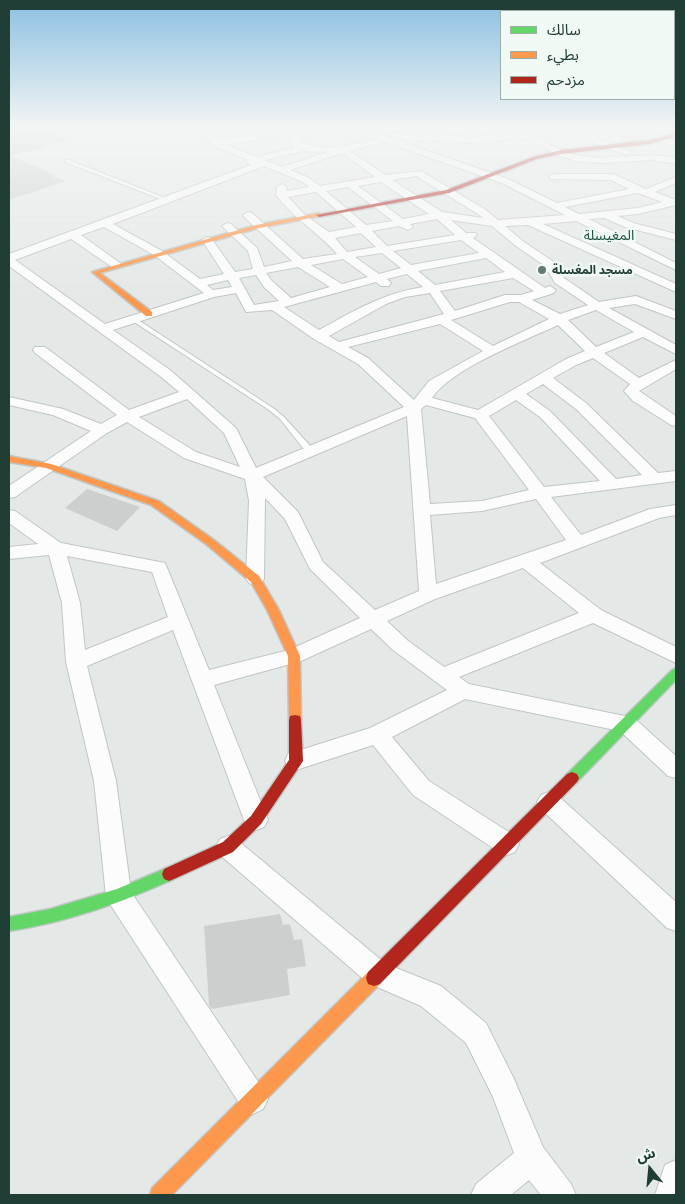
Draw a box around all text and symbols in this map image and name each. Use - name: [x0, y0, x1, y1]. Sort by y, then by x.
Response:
- legend: [500, 10, 675, 100]
- text: سالك: [547, 21, 581, 39]
- text: بطيء: [547, 46, 579, 64]
- text: مزدحم: [547, 71, 585, 89]
- district label: المغيسلة: [584, 228, 634, 244]
- place label: مسجد المغسلة: [552, 263, 633, 277]
- marker: مسجد المغسلة: [536, 264, 548, 276]
- north arrow: [625, 1144, 675, 1194]
- text: ش: [634, 1144, 657, 1165]

